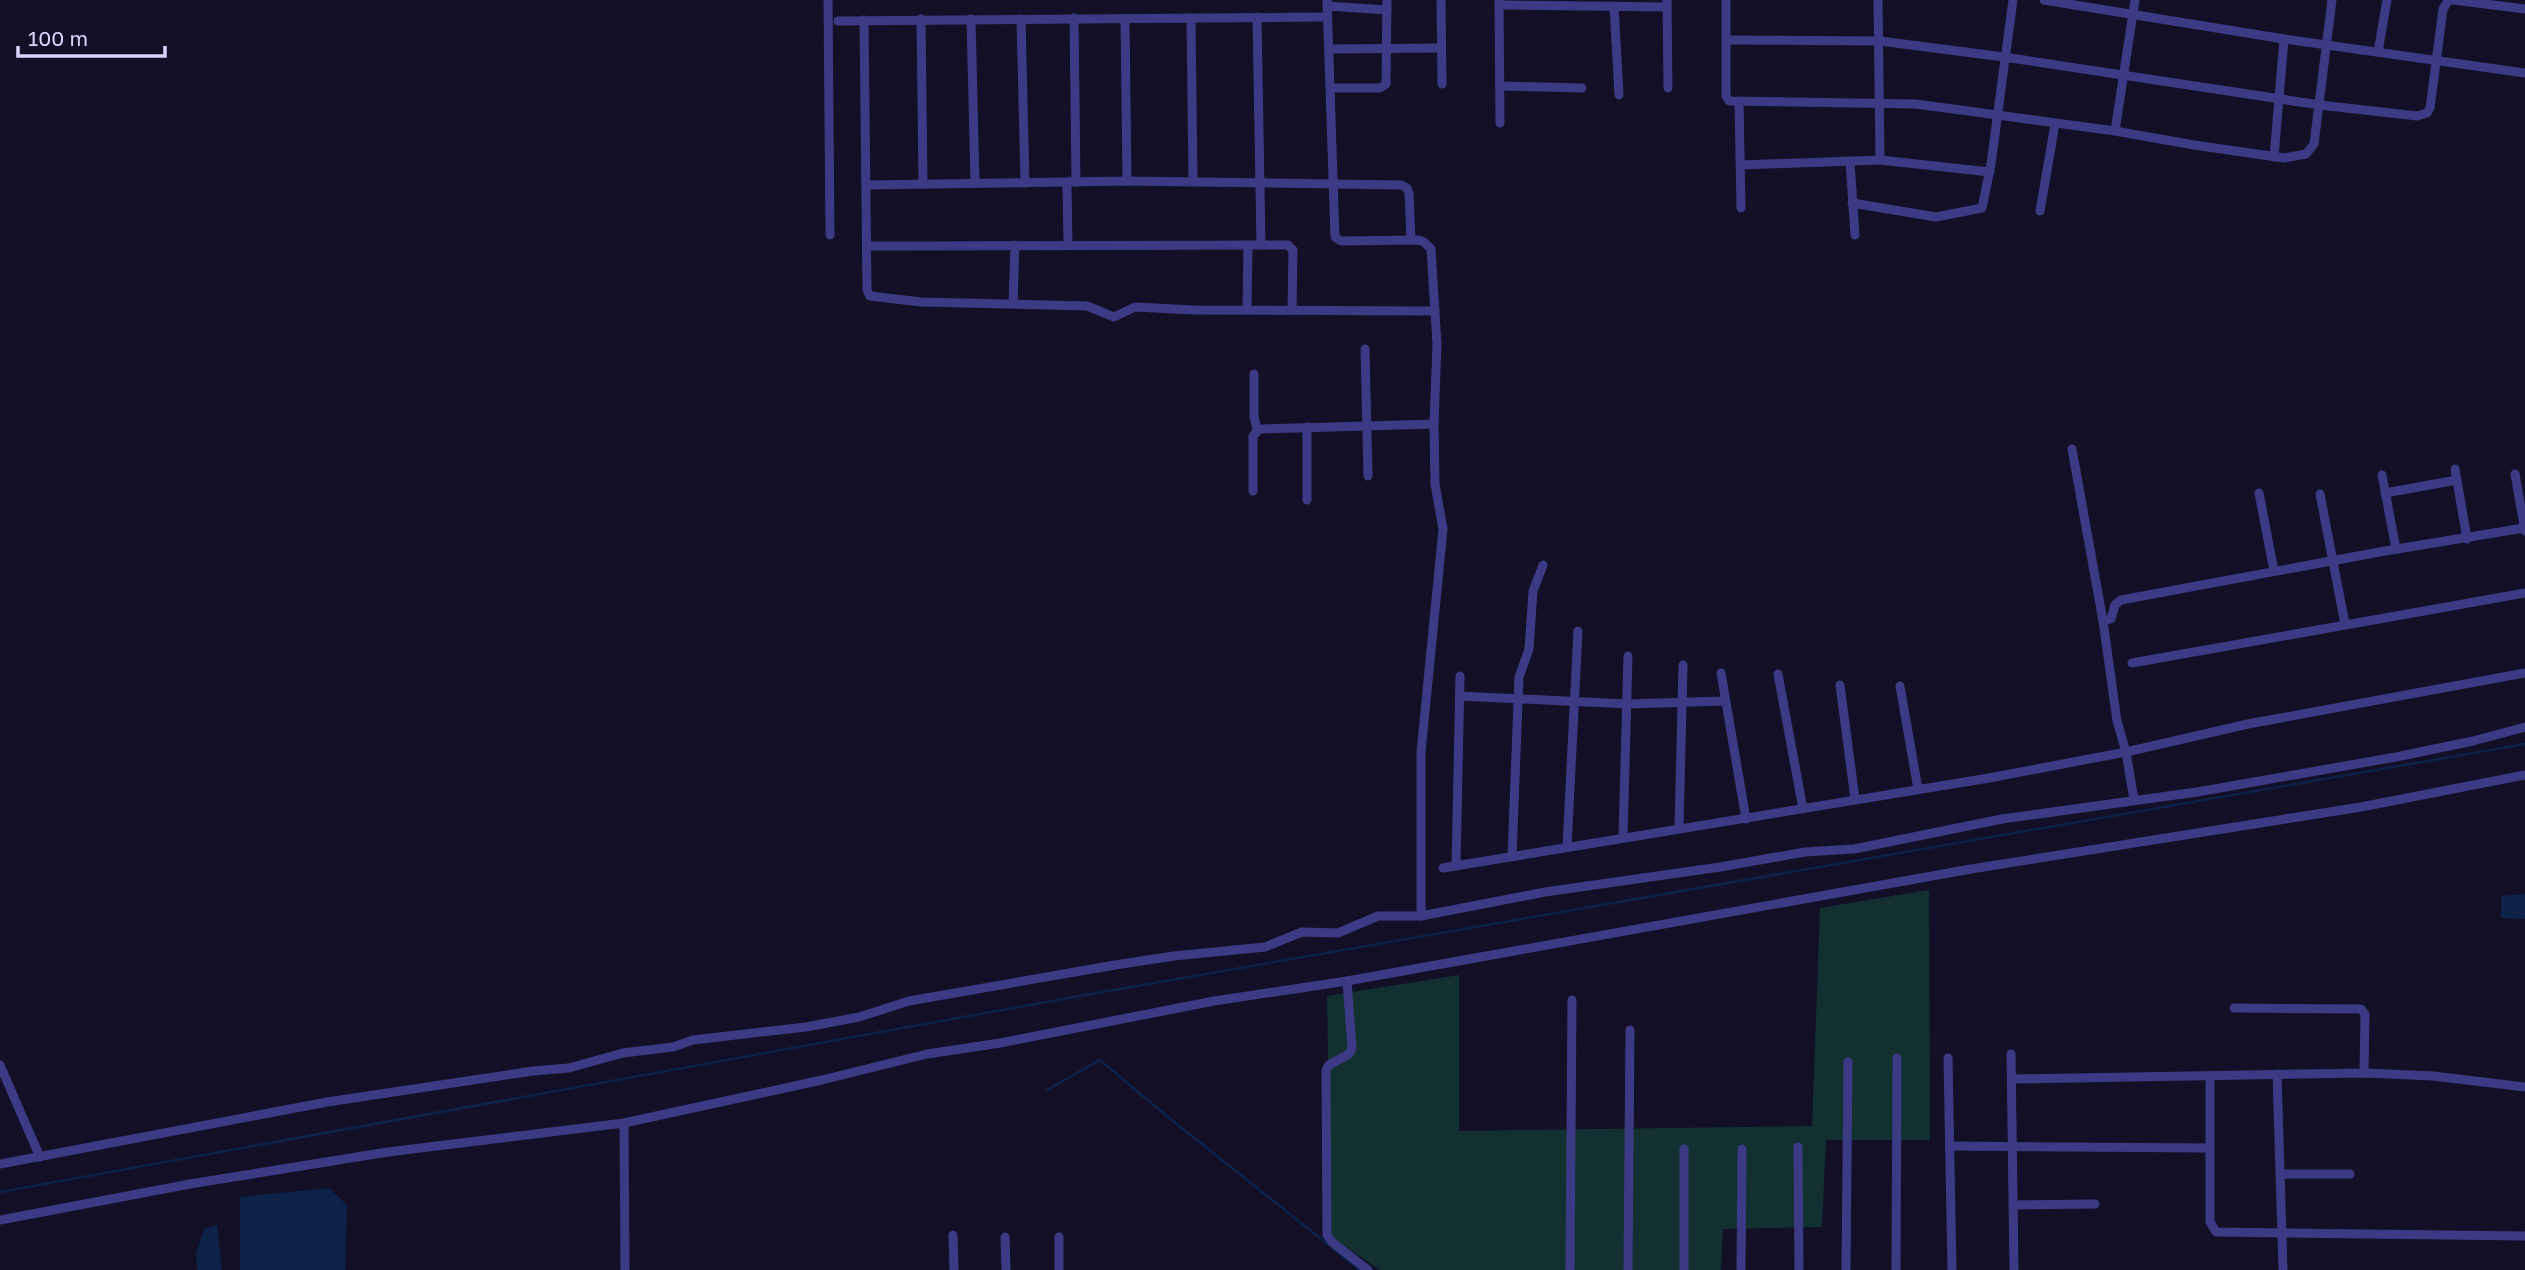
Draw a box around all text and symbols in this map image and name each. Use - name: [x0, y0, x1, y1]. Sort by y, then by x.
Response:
- scale bar: [18, 14, 164, 58]
- text: 100 m: [28, 25, 88, 51]

